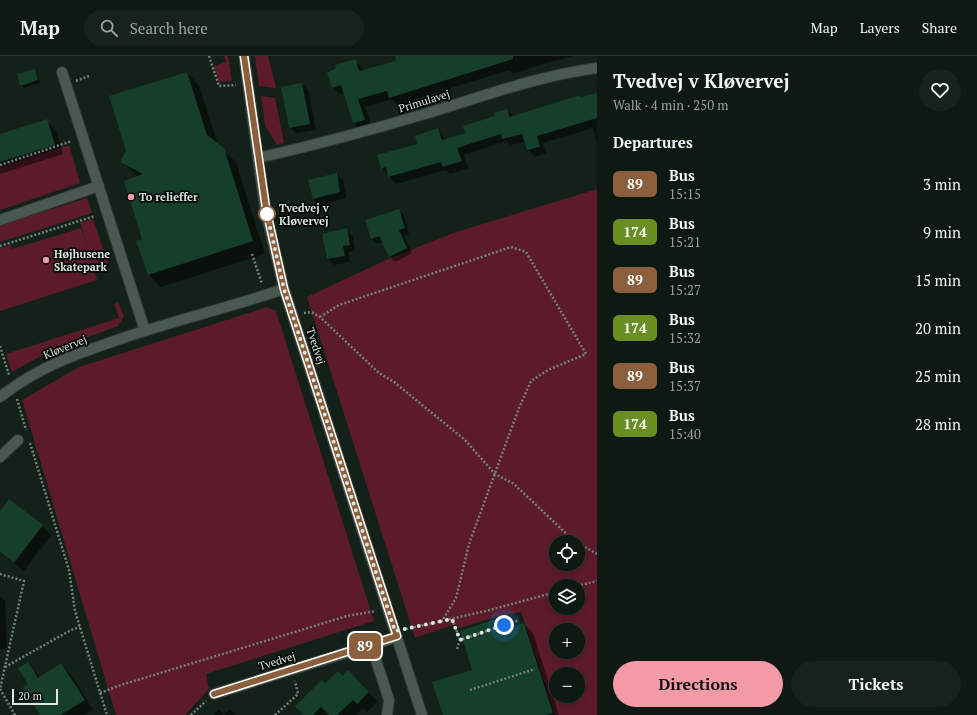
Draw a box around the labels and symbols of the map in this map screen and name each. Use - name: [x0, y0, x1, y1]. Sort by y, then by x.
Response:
- street label: Primulavej: [397, 87, 451, 115]
- place label: To relieffer: [139, 190, 198, 204]
- marker: To relieffer: [126, 192, 136, 202]
- place label: Tvedvej v Kløvervej: [279, 201, 330, 228]
- marker: Tvedvej v Kløvervej: [258, 205, 276, 223]
- place label: Højhusene Skatepark: [54, 247, 110, 274]
- marker: Højhusene Skatepark: [41, 255, 51, 265]
- street label: Tvedvej: [303, 326, 329, 366]
- street label: Kløvervej: [41, 332, 89, 362]
- your location: [494, 615, 514, 635]
- line badge: 89: [347, 633, 383, 659]
- street label: Tvedvej: [257, 649, 297, 673]
- scale bar: [12, 687, 58, 706]

